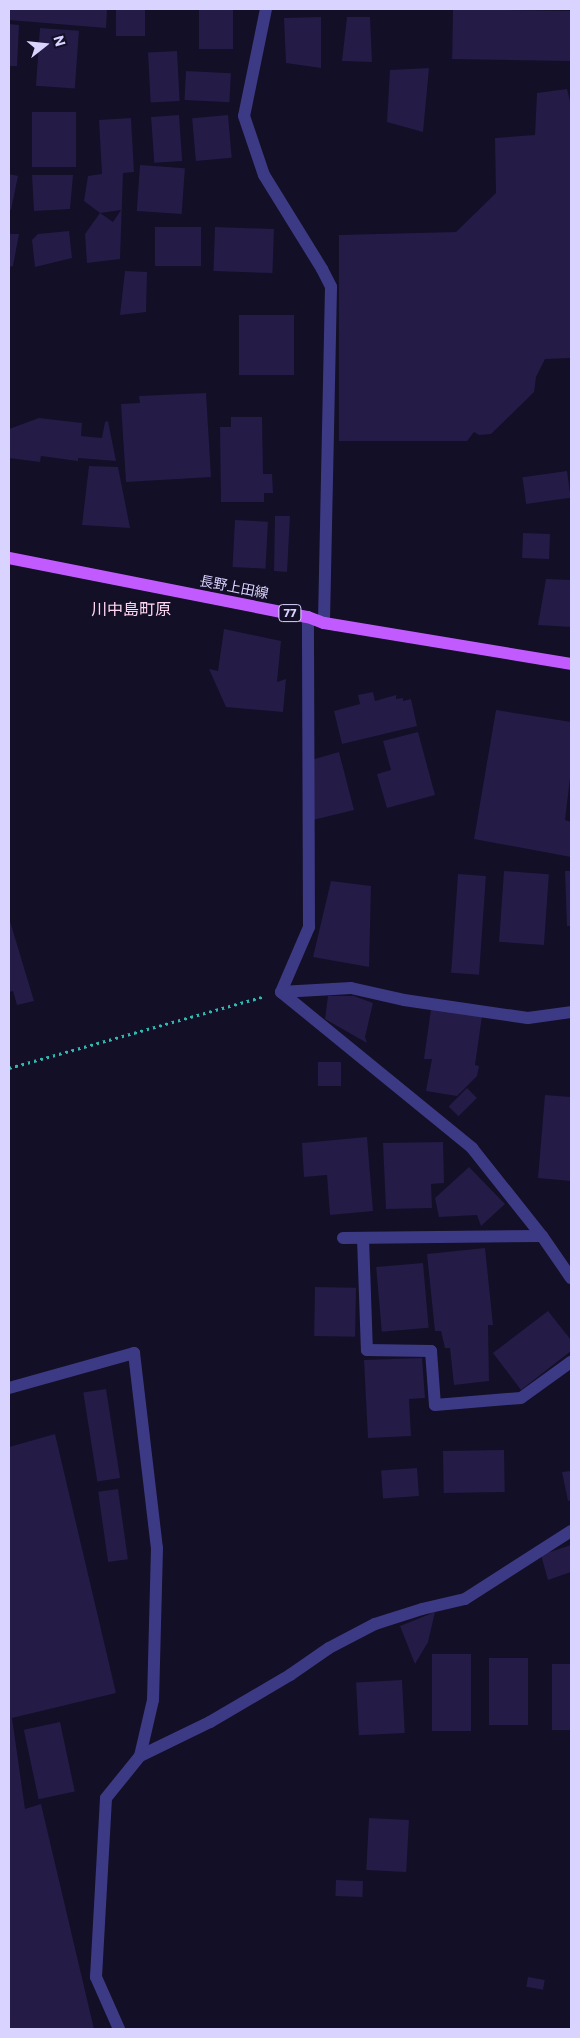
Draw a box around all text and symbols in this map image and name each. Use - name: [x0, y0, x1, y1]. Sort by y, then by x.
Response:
- north arrow: [20, 20, 70, 70]
- text: N: [50, 33, 70, 48]
- street label: 長野上田線: [198, 572, 270, 602]
- district label: 川中島町原: [91, 599, 171, 619]
- road number: 77: [278, 604, 302, 622]

